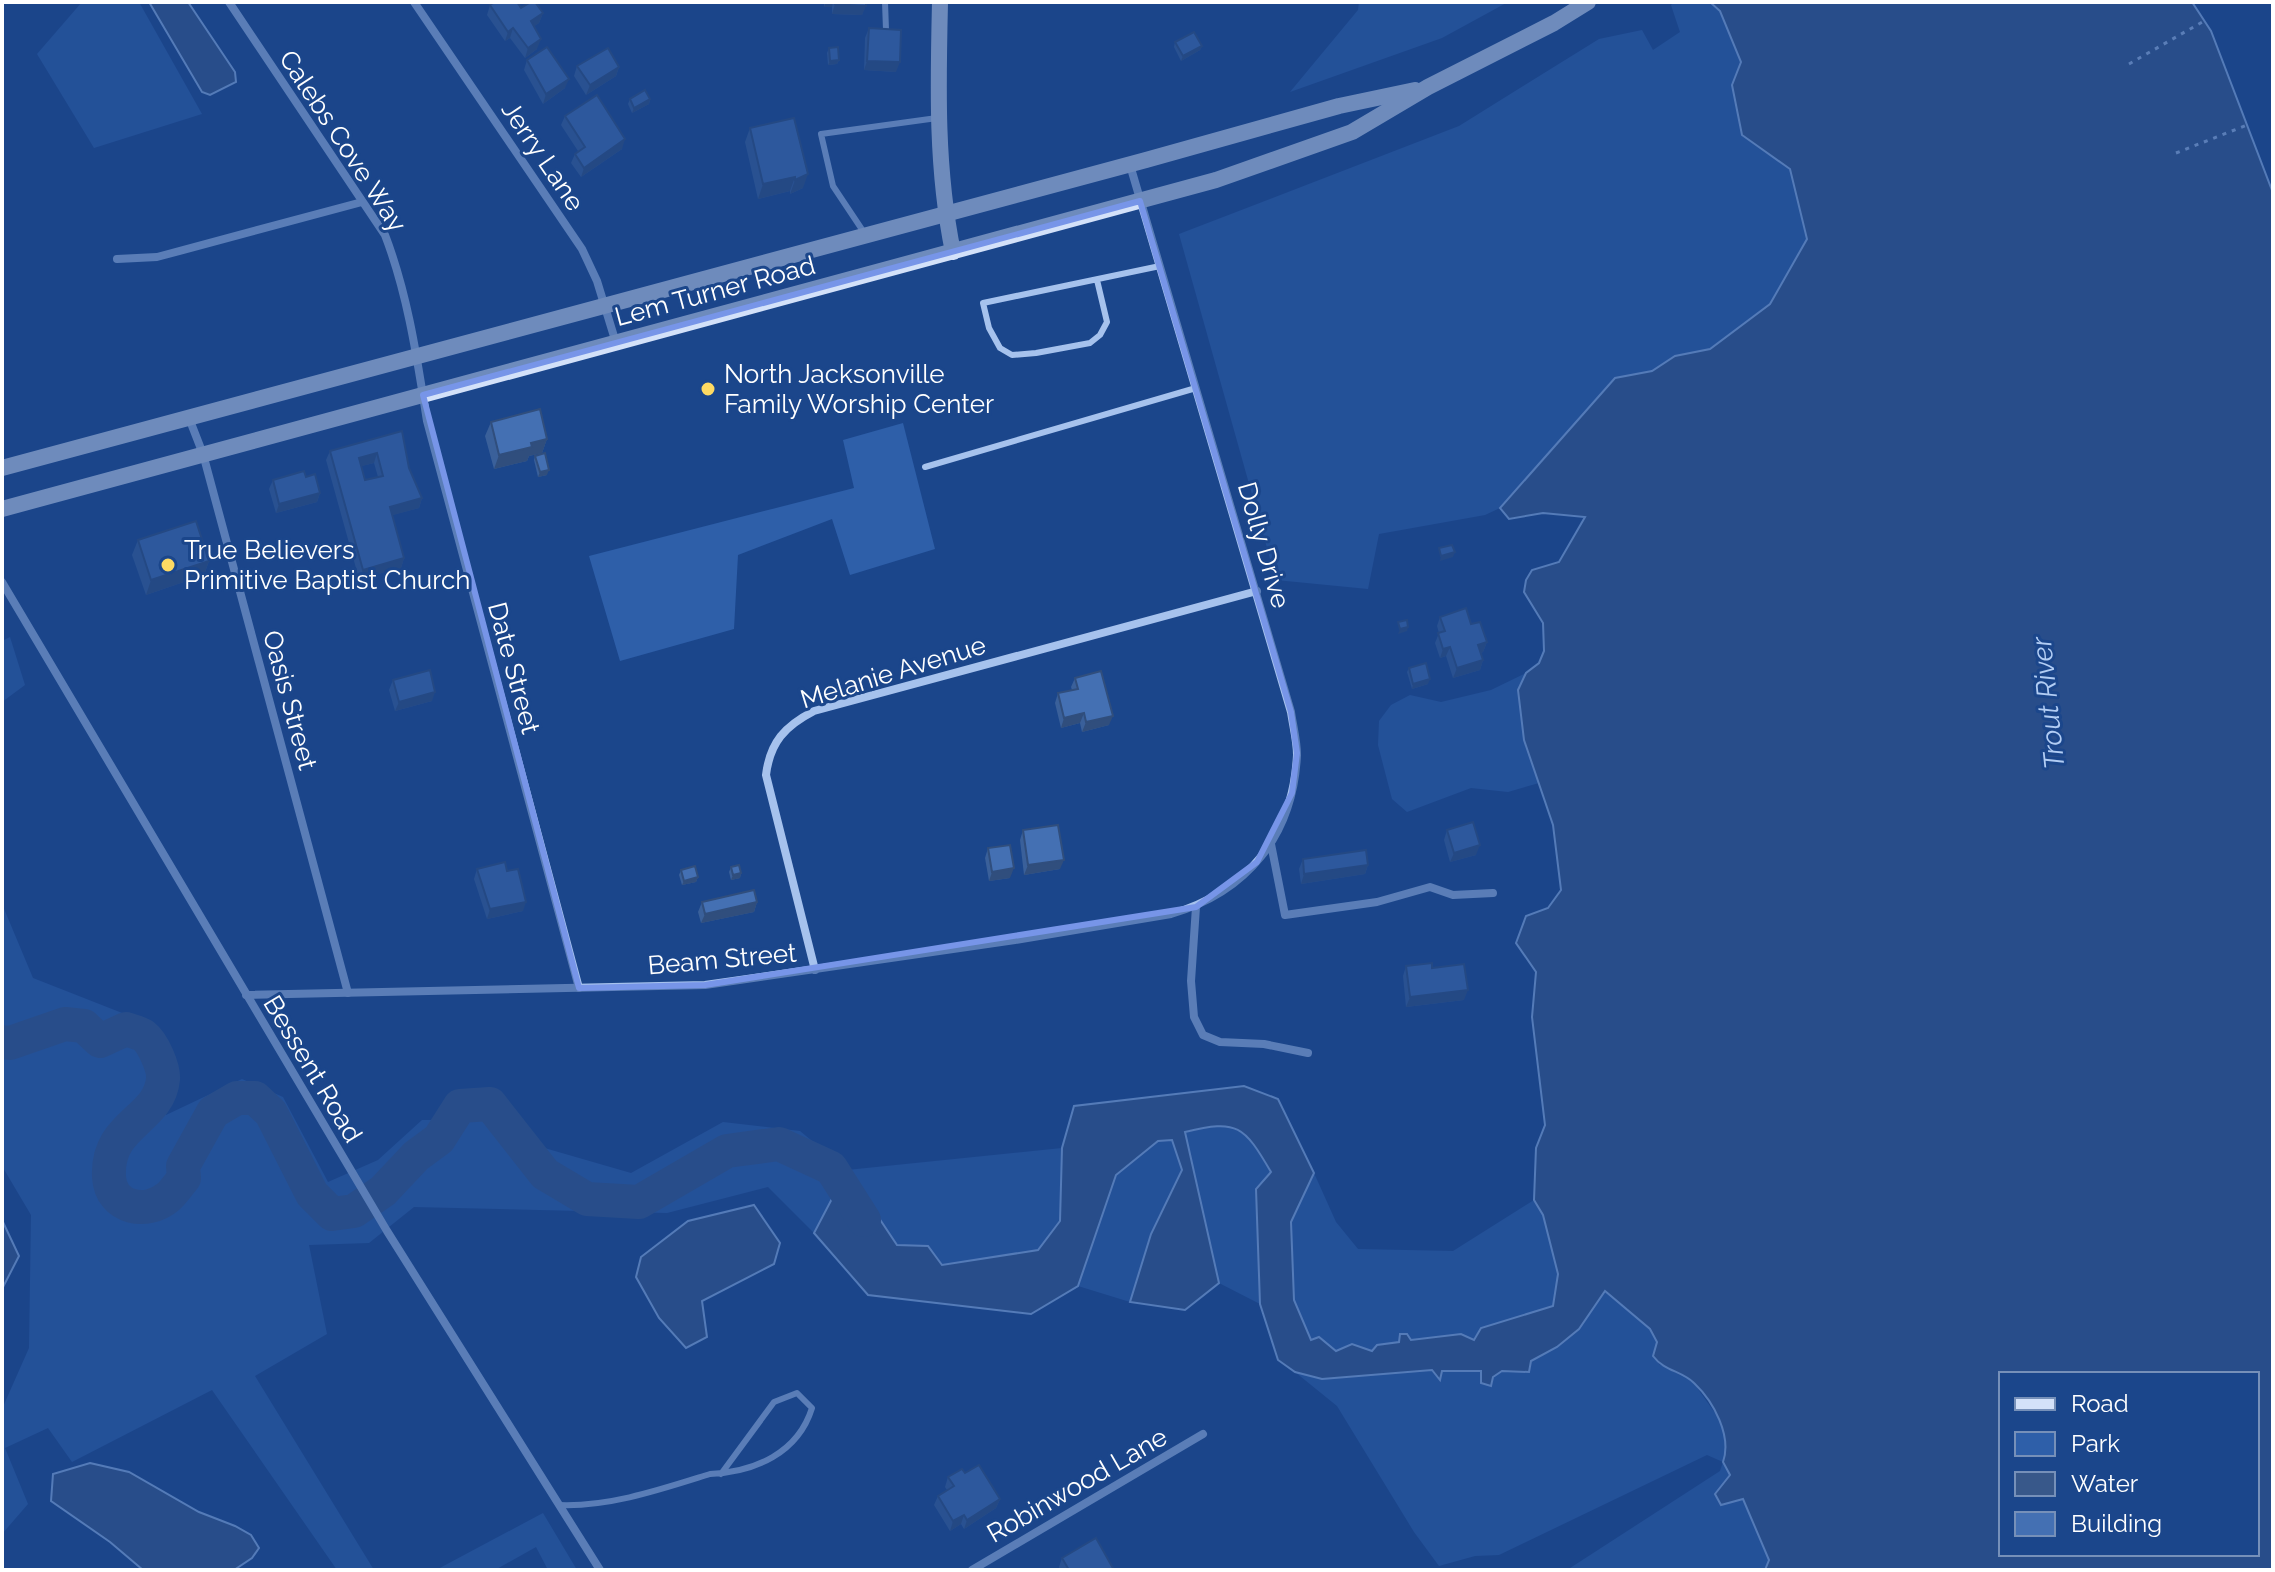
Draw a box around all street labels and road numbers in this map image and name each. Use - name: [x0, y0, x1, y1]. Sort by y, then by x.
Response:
- street label: Calebs Cove Way: [273, 45, 413, 237]
- street label: Jerry Lane: [495, 96, 591, 216]
- street label: Lem Turner Road: [612, 250, 818, 332]
- street label: Dolly Drive: [1232, 478, 1296, 612]
- street label: Date Street: [482, 599, 546, 737]
- street label: Oasis Street: [257, 627, 323, 773]
- street label: Melanie Avenue: [797, 630, 989, 714]
- street label: Beam Street: [646, 938, 798, 980]
- street label: Bessent Road: [257, 990, 369, 1148]
- street label: Robinwood Lane: [982, 1421, 1172, 1549]

